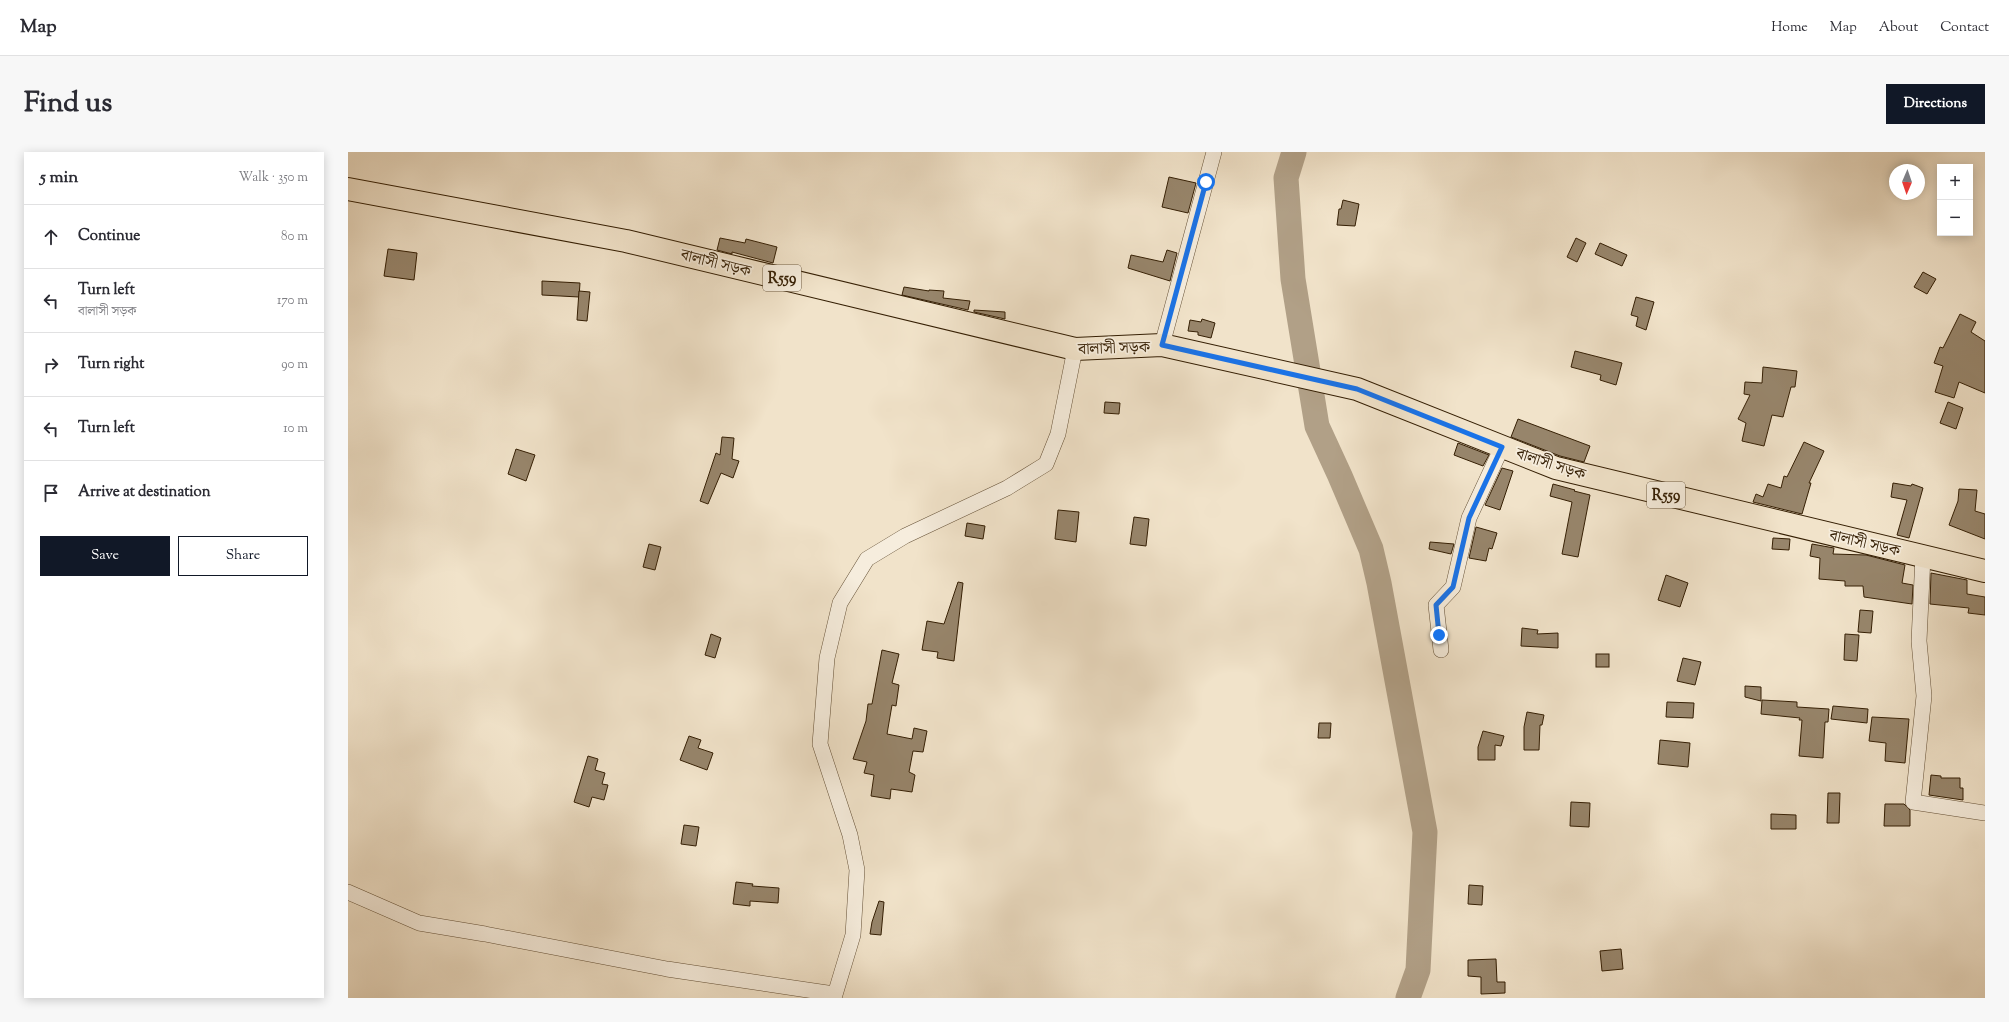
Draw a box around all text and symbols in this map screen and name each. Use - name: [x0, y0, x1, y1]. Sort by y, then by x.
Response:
- text: Map: [20, 14, 57, 41]
- text: Home: [1771, 18, 1808, 38]
- text: Map: [1830, 18, 1857, 38]
- text: About: [1879, 18, 1918, 38]
- text: Contact: [1940, 18, 1989, 38]
- text: Find us: [24, 84, 112, 124]
- button: Directions: [1886, 84, 1985, 124]
- north arrow: [1889, 164, 1925, 200]
- map controls: [1937, 164, 1973, 236]
- button: +: [1937, 164, 1973, 200]
- text: 5 min: [40, 166, 78, 190]
- text: Walk · 350 m: [239, 169, 308, 187]
- route start: [1197, 173, 1215, 191]
- button: −: [1937, 200, 1973, 236]
- icon: ahead: [40, 226, 62, 248]
- text: Continue: [78, 226, 140, 247]
- text: 80 m: [281, 228, 308, 246]
- street label: বালাসী সড়ক: [677, 244, 754, 284]
- road number: R559: [763, 265, 801, 291]
- text: Turn left: [78, 280, 135, 301]
- icon: left: [40, 290, 62, 312]
- text: 170 m: [277, 292, 308, 310]
- text: বালাসী সড়ক: [78, 303, 136, 321]
- street label: বালাসী সড়ক: [1077, 337, 1151, 362]
- icon: right: [40, 354, 62, 376]
- text: Turn right: [78, 354, 144, 375]
- text: 90 m: [281, 356, 308, 374]
- icon: left: [40, 418, 62, 440]
- text: Turn left: [78, 418, 135, 439]
- text: 10 m: [283, 420, 308, 438]
- street label: বালাসী সড়ক: [1511, 443, 1589, 488]
- icon: arrive: [40, 482, 62, 504]
- text: Arrive at destination: [78, 482, 211, 503]
- road number: R559: [1647, 482, 1685, 508]
- street label: বালাসী সড়ক: [1826, 525, 1903, 564]
- button: Save: [40, 536, 170, 576]
- button: Share: [178, 536, 308, 576]
- route end: [1430, 626, 1448, 644]

